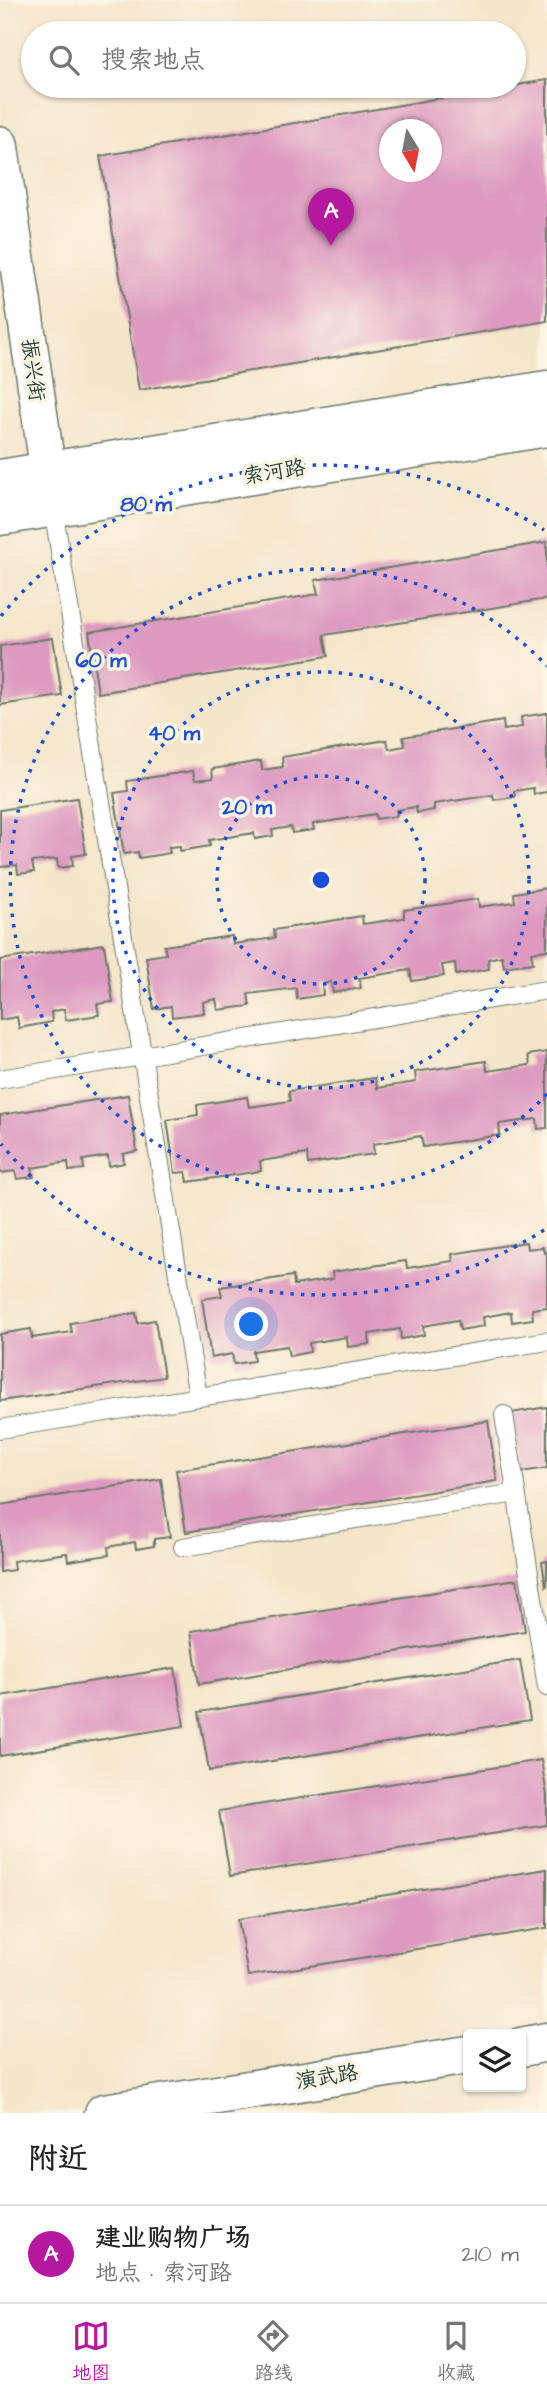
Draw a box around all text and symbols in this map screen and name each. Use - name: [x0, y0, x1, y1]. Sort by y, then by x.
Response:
- search box: [21, 21, 526, 98]
- icon: search: [45, 41, 83, 79]
- text: 搜索地点: [101, 42, 205, 78]
- north arrow: [379, 119, 442, 182]
- pin: A: [308, 188, 354, 246]
- street label: 振兴街: [14, 337, 52, 403]
- street label: 索河路: [241, 453, 307, 491]
- text: 80 m: [120, 490, 172, 519]
- text: 60 m: [75, 646, 127, 675]
- text: 40 m: [148, 719, 201, 748]
- text: 20 m: [221, 793, 273, 822]
- centre of rings: [309, 868, 333, 892]
- your location: [234, 1307, 268, 1341]
- map controls: [463, 2029, 526, 2092]
- button: layers: [463, 2029, 526, 2092]
- street label: 演武路: [294, 2058, 360, 2096]
- text: 附近: [28, 2138, 88, 2180]
- text: 建业购物广场: [95, 2220, 251, 2256]
- text: A: [44, 2238, 58, 2270]
- text: 210 m: [461, 2238, 519, 2270]
- text: 地点 · 索河路: [95, 2257, 232, 2289]
- tab: 地图: [72, 2317, 110, 2387]
- tab: 路线: [254, 2317, 293, 2387]
- tab: 收藏: [437, 2317, 475, 2387]

